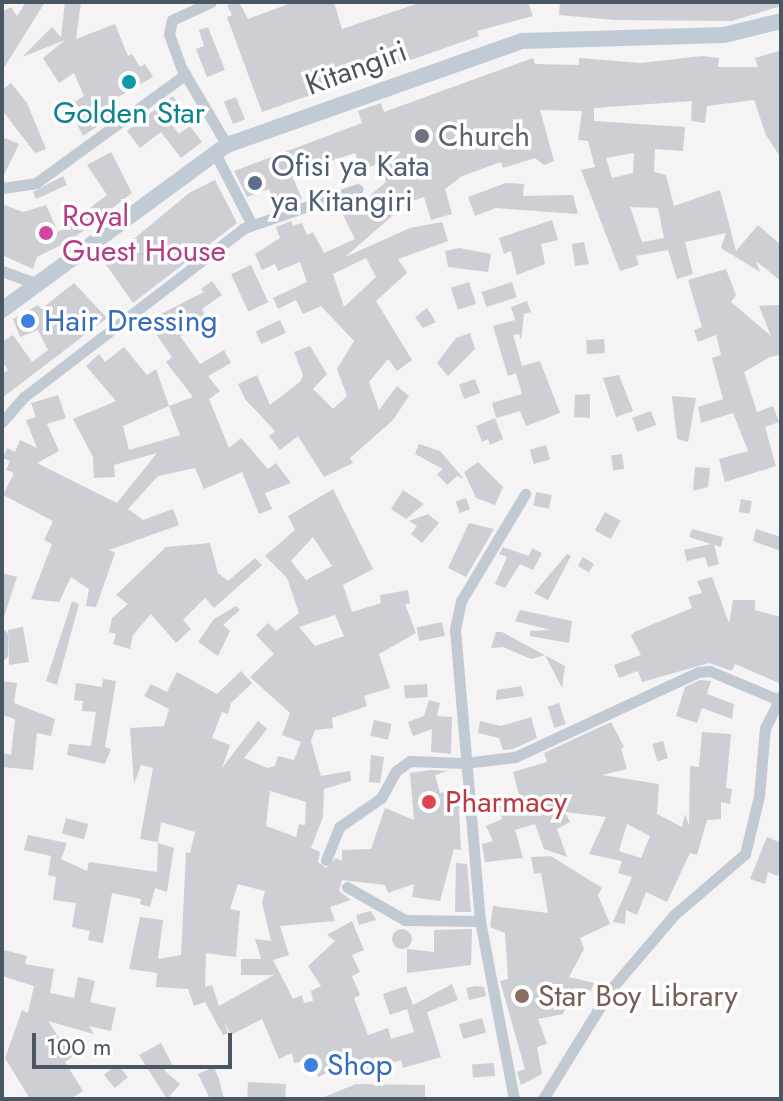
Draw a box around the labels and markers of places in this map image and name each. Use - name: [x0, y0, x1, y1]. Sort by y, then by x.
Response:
- marker: Golden Star: [120, 73, 138, 91]
- place label: Golden Star: [53, 95, 205, 131]
- place label: Church: [438, 118, 530, 154]
- marker: Church: [413, 127, 431, 145]
- place label: Ofisi ya Kata ya Kitangiri: [271, 148, 430, 218]
- marker: Ofisi ya Kata ya Kitangiri: [246, 174, 264, 192]
- place label: Royal Guest House: [62, 198, 226, 268]
- marker: Royal Guest House: [37, 224, 55, 242]
- place label: Hair Dressing: [44, 303, 217, 339]
- marker: Hair Dressing: [19, 312, 37, 330]
- place label: Pharmacy: [445, 784, 567, 820]
- marker: Pharmacy: [420, 793, 438, 811]
- place label: Star Boy Library: [538, 978, 738, 1014]
- marker: Star Boy Library: [513, 987, 531, 1005]
- place label: Shop: [327, 1047, 393, 1083]
- marker: Shop: [302, 1056, 320, 1074]

